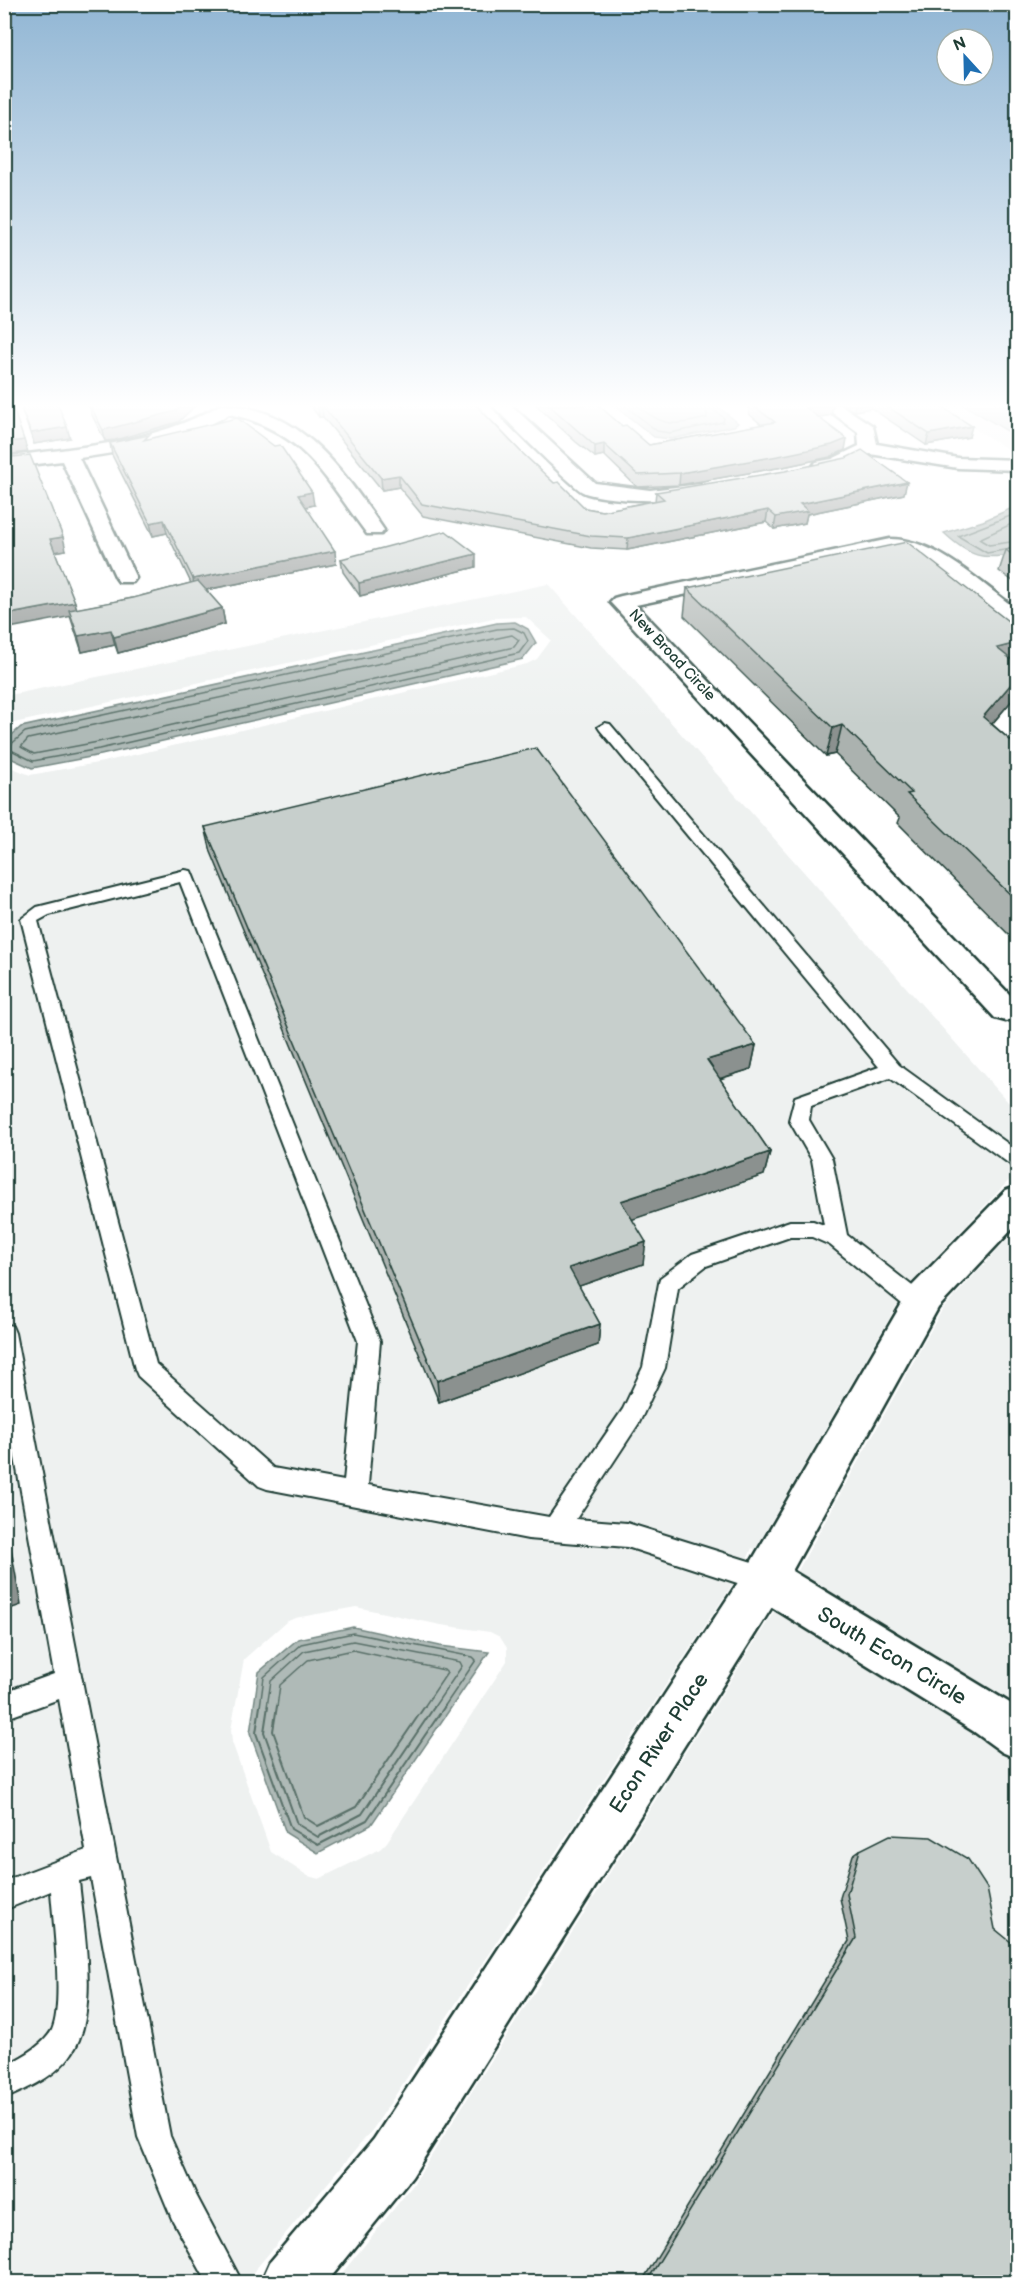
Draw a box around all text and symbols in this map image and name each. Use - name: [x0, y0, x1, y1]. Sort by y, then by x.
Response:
- north arrow: [935, 27, 995, 87]
- text: N: [951, 33, 969, 56]
- street label: New Broad Circle: [625, 605, 720, 705]
- street label: South Econ Circle: [813, 1602, 971, 1710]
- street label: Econ River Place: [604, 1668, 714, 1818]

